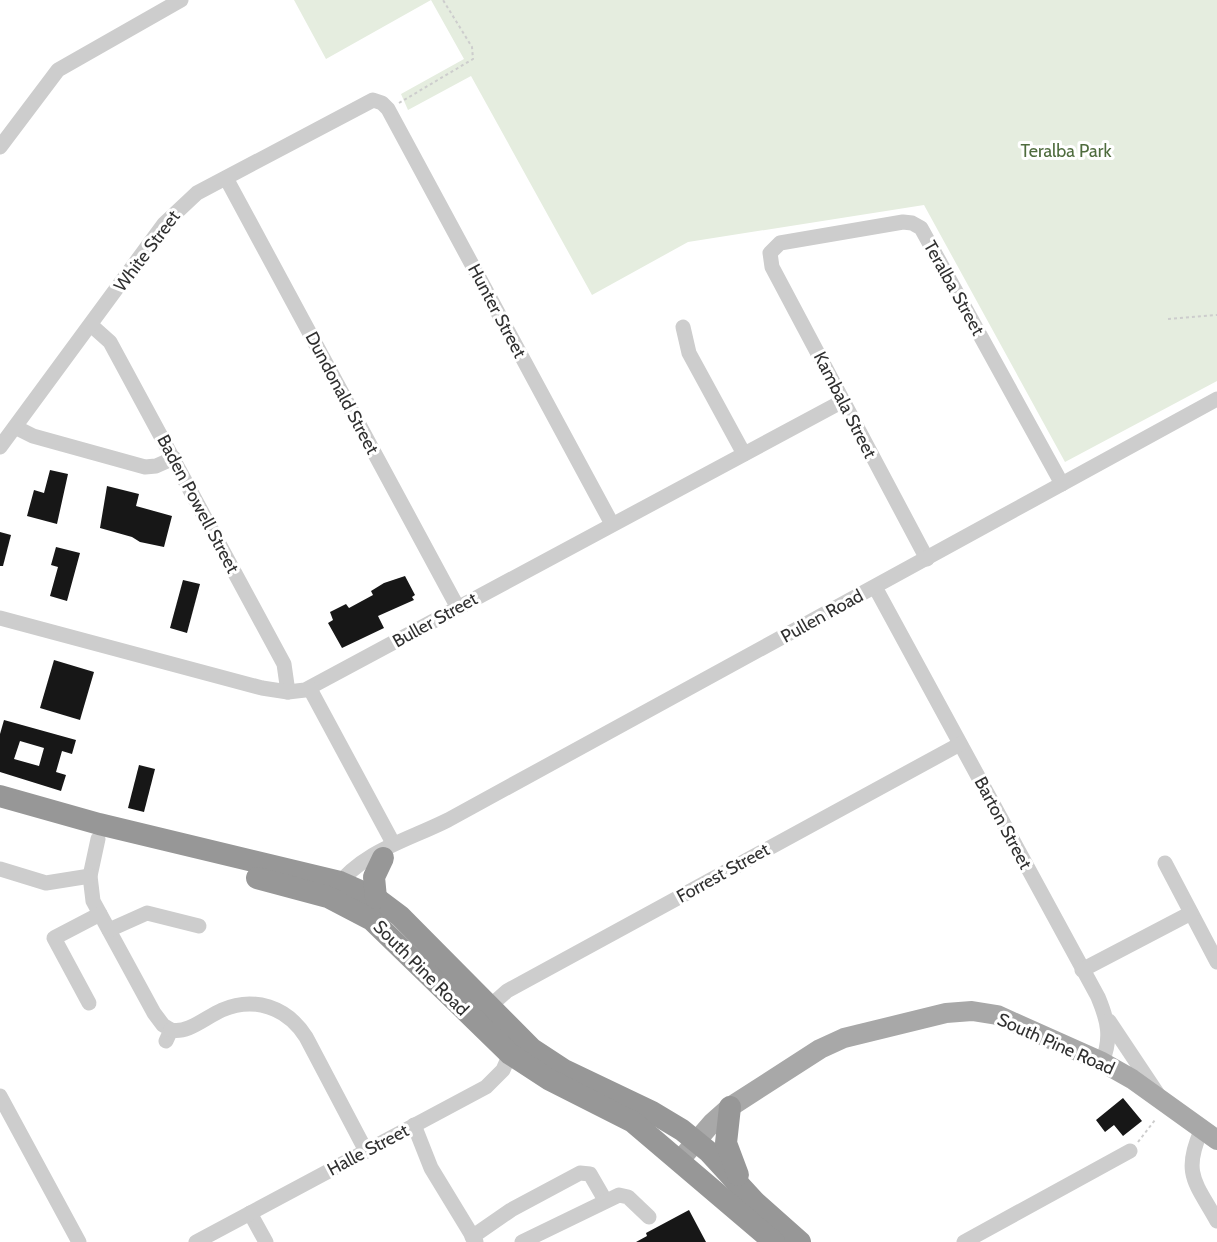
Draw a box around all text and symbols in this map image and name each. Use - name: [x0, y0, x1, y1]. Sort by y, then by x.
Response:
- park label: Teralba Park: [1021, 140, 1112, 162]
- street label: White Street: [109, 206, 185, 296]
- street label: Teralba Street: [919, 237, 989, 339]
- street label: Hunter Street: [463, 260, 531, 362]
- street label: Dundonald Street: [300, 328, 384, 458]
- street label: Kambala Street: [809, 348, 881, 462]
- street label: Baden Powell Street: [152, 431, 244, 577]
- street label: Pullen Road: [777, 584, 867, 648]
- street label: Buller Street: [389, 588, 481, 652]
- street label: Barton Street: [969, 773, 1037, 873]
- street label: Forrest Street: [673, 838, 773, 908]
- street label: South Pine Road: [369, 916, 473, 1020]
- street label: South Pine Road: [994, 1008, 1118, 1080]
- street label: Halle Street: [323, 1119, 413, 1181]

